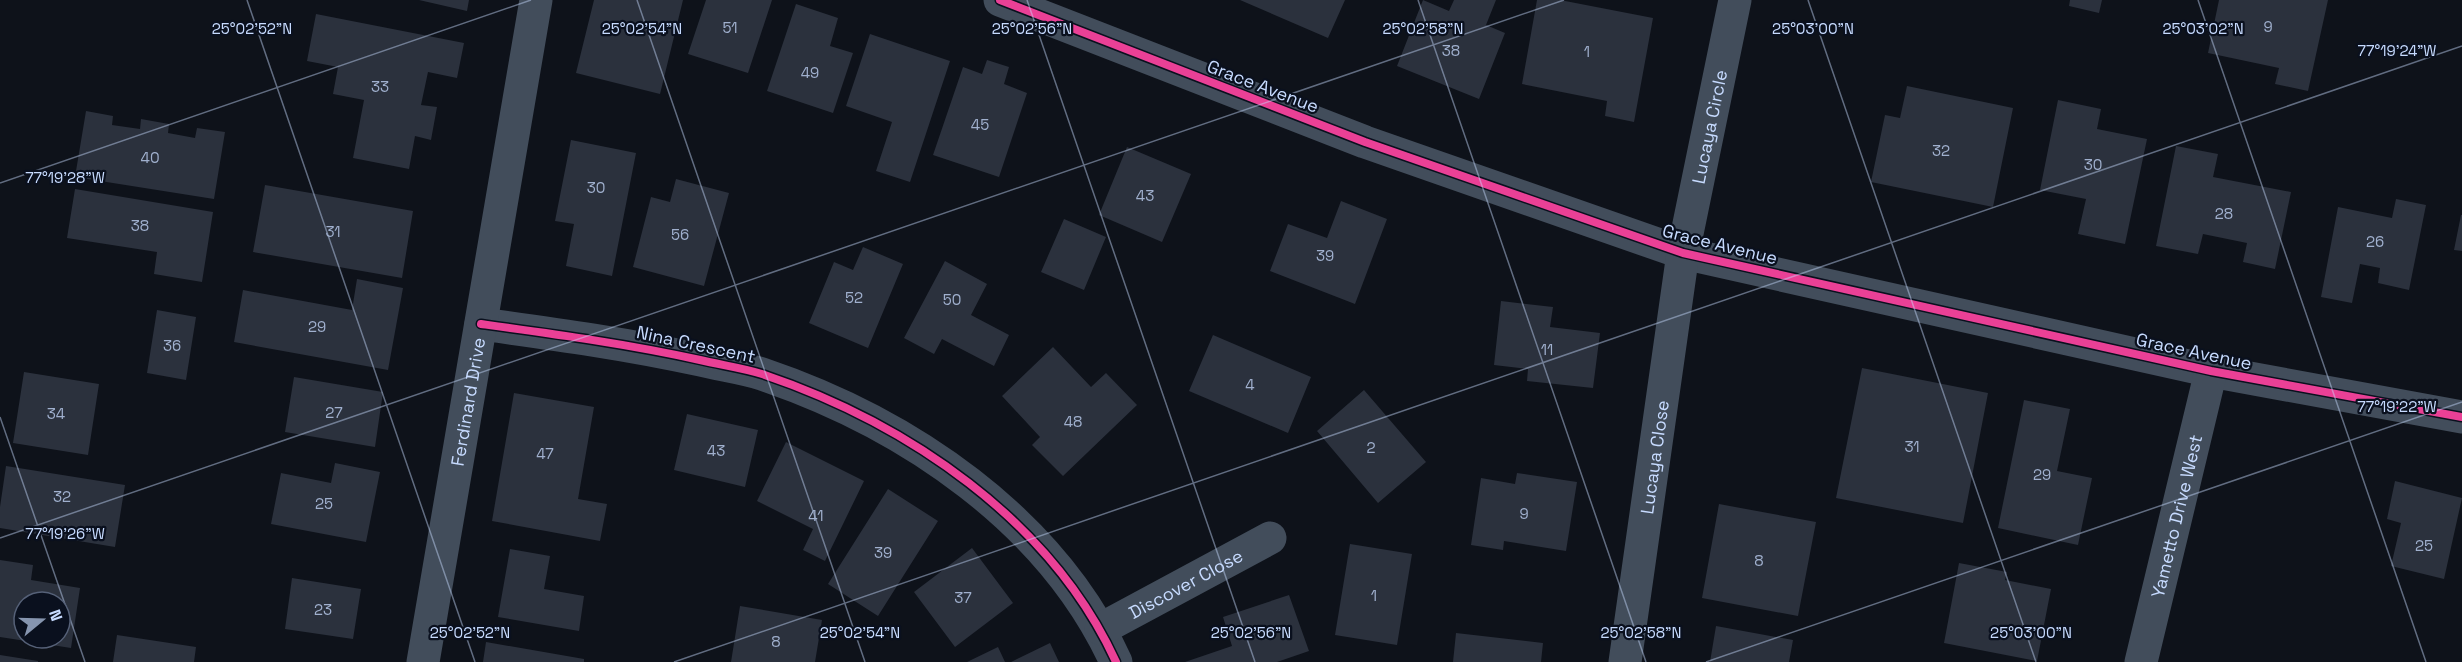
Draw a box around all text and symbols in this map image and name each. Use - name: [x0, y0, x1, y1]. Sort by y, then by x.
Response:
- house number: 9: [2263, 17, 2273, 36]
- house number: 51: [722, 18, 738, 37]
- text: 25°02'52"N: [212, 19, 292, 38]
- text: 25°02'54"N: [602, 19, 682, 38]
- text: 25°02'56"N: [992, 19, 1072, 38]
- text: 25°02'58"N: [1383, 19, 1463, 38]
- text: 25°03'00"N: [1772, 19, 1854, 38]
- text: 25°03'02"N: [2162, 19, 2244, 38]
- house number: 38: [1442, 41, 1460, 60]
- text: 77°19'24"W: [2358, 41, 2436, 60]
- house number: 1: [1584, 42, 1590, 61]
- street label: Grace Avenue: [1204, 54, 1322, 118]
- house number: 49: [801, 63, 819, 82]
- street label: Lucaya Circle: [1686, 68, 1732, 186]
- house number: 33: [371, 77, 389, 96]
- house number: 45: [971, 115, 989, 134]
- house number: 32: [1932, 141, 1950, 160]
- house number: 40: [141, 148, 160, 167]
- house number: 30: [2084, 155, 2102, 174]
- text: 77°19'28"W: [25, 168, 105, 187]
- house number: 30: [587, 178, 605, 197]
- house number: 43: [1136, 186, 1154, 205]
- house number: 28: [2215, 204, 2233, 223]
- house number: 38: [131, 216, 149, 235]
- street label: Grace Avenue: [1660, 219, 1780, 269]
- house number: 31: [325, 222, 341, 241]
- house number: 56: [671, 225, 689, 244]
- house number: 26: [2366, 232, 2384, 251]
- house number: 39: [1316, 246, 1334, 265]
- house number: 52: [845, 288, 863, 307]
- house number: 50: [943, 290, 961, 309]
- house number: 29: [308, 317, 326, 336]
- street label: Nina Crescent: [634, 320, 758, 368]
- street label: Grace Avenue: [2134, 328, 2254, 374]
- house number: 36: [163, 336, 181, 355]
- street label: Ferdinard Drive: [445, 336, 490, 468]
- house number: 11: [1541, 340, 1553, 359]
- house number: 4: [1245, 375, 1255, 394]
- text: 77°19'22"W: [2357, 397, 2437, 416]
- street label: Lucaya Close: [1635, 399, 1674, 516]
- house number: 27: [325, 403, 343, 422]
- house number: 34: [47, 404, 65, 423]
- house number: 48: [1064, 412, 1082, 431]
- street label: Yametto Drive West: [2145, 432, 2207, 600]
- house number: 31: [1904, 437, 1920, 456]
- house number: 2: [1366, 438, 1376, 457]
- house number: 43: [707, 441, 725, 460]
- house number: 47: [536, 444, 554, 463]
- house number: 29: [2033, 465, 2051, 484]
- house number: 32: [53, 487, 71, 506]
- house number: 25: [315, 494, 333, 513]
- house number: 9: [1519, 504, 1529, 523]
- house number: 41: [808, 506, 824, 525]
- text: 77°19'26"W: [25, 524, 105, 543]
- house number: 25: [2415, 536, 2433, 555]
- house number: 39: [874, 543, 892, 562]
- street label: Discover Close: [1125, 543, 1246, 624]
- house number: 8: [1754, 551, 1764, 570]
- house number: 1: [1371, 586, 1377, 605]
- house number: 37: [954, 588, 972, 607]
- north arrow: [12, 590, 72, 650]
- house number: 23: [314, 600, 332, 619]
- text: N: [44, 607, 67, 624]
- text: 25°02'52"N: [430, 623, 510, 642]
- text: 25°02'54"N: [820, 623, 900, 642]
- text: 25°02'56"N: [1211, 623, 1291, 642]
- text: 25°02'58"N: [1601, 623, 1681, 642]
- text: 25°03'00"N: [1990, 623, 2072, 642]
- house number: 8: [771, 632, 781, 651]

